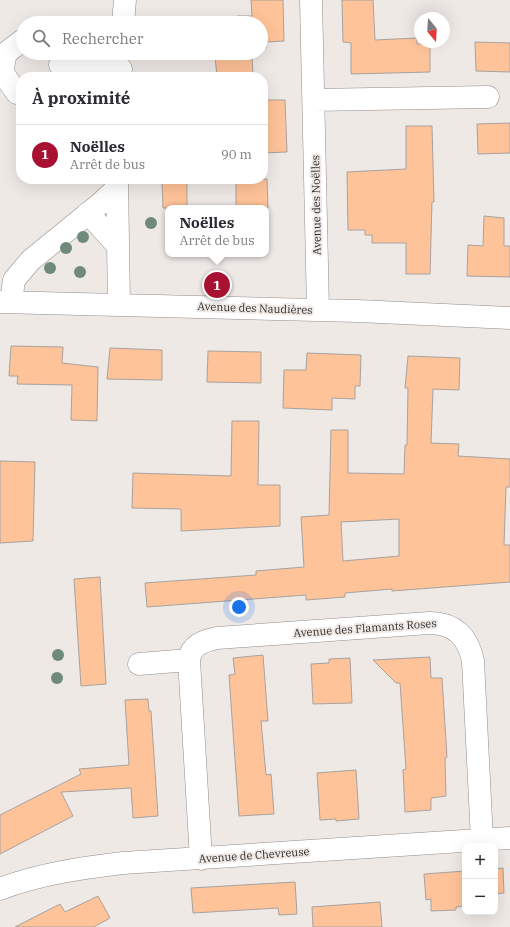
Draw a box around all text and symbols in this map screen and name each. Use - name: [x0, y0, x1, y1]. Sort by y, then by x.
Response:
- north arrow: [414, 12, 450, 48]
- search box: [16, 16, 268, 60]
- icon: search: [30, 27, 52, 49]
- text: Rechercher: [62, 29, 143, 48]
- text: À proximité: [32, 87, 130, 109]
- text: Noëlles: [70, 137, 125, 156]
- text: 1: [41, 146, 49, 163]
- text: 90 m: [221, 146, 252, 163]
- street label: Avenue des Noëlles: [308, 155, 324, 255]
- text: Arrêt de bus: [70, 156, 145, 173]
- popup: [165, 205, 269, 257]
- text: Noëlles: [179, 213, 234, 232]
- text: Arrêt de bus: [179, 232, 255, 249]
- pin: 1: [204, 270, 230, 300]
- street label: Avenue des Naudières: [197, 299, 313, 317]
- your location: [229, 597, 249, 617]
- street label: Avenue des Flamants Roses: [293, 616, 437, 640]
- map controls: [462, 843, 498, 915]
- button: +: [462, 843, 498, 879]
- street label: Avenue de Chevreuse: [198, 844, 310, 866]
- button: −: [462, 879, 498, 915]

